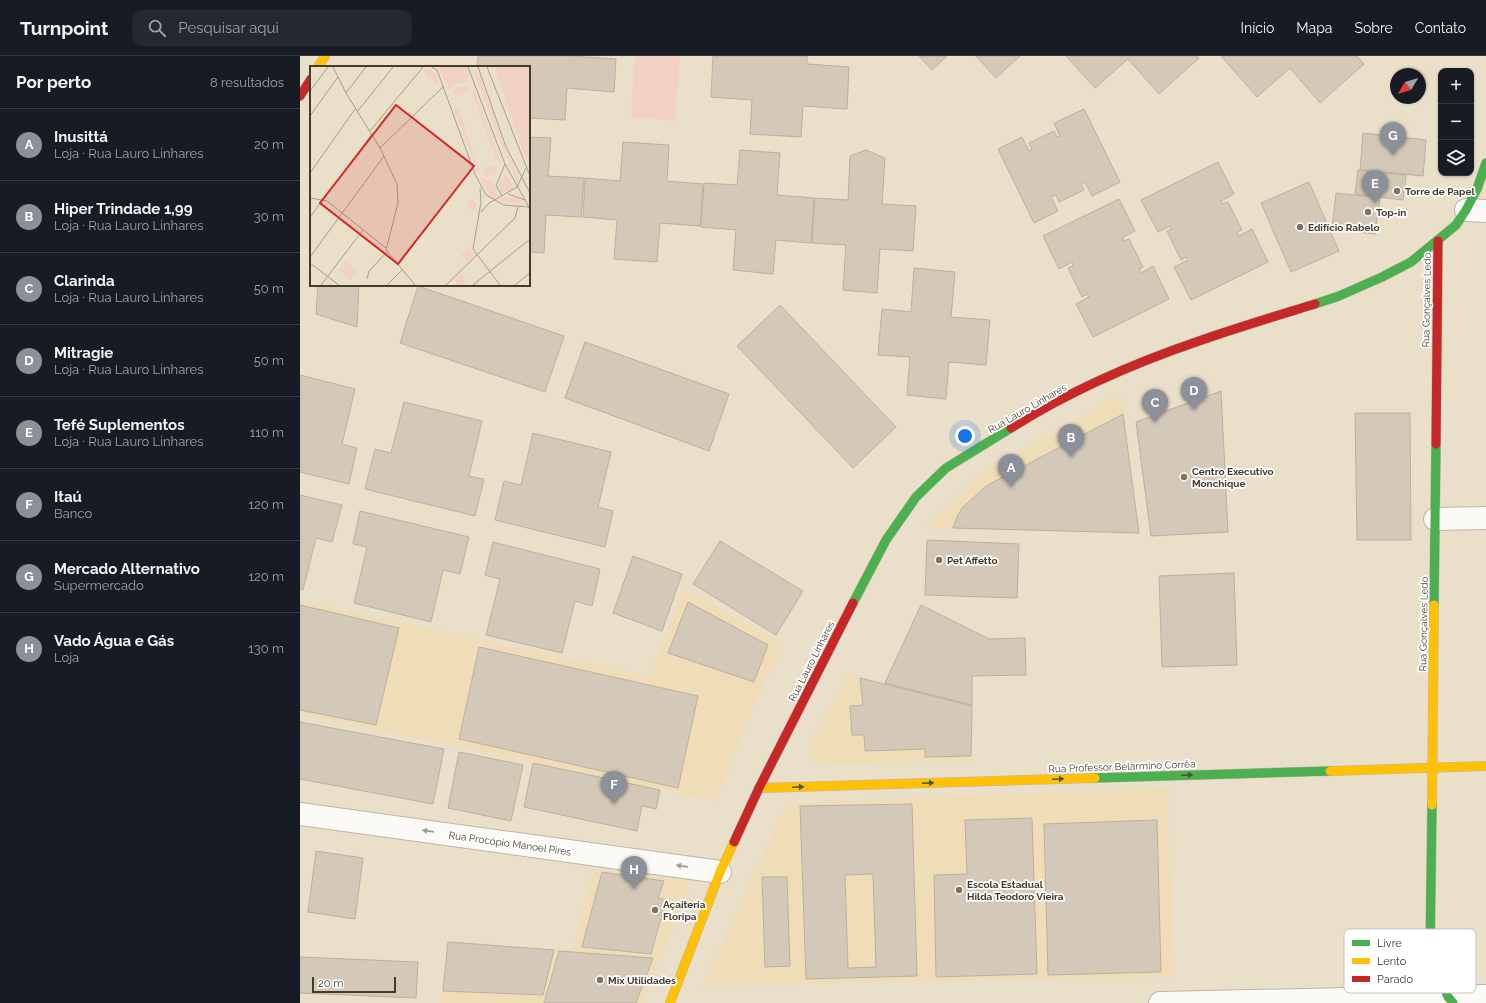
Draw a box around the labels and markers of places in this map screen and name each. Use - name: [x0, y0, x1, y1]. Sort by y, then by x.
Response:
- pin: G: [1380, 122, 1406, 155]
- pin: E: [1362, 170, 1388, 203]
- marker: Torre de Papel: [1392, 186, 1402, 196]
- place label: Torre de Papel: [1405, 186, 1475, 197]
- marker: Top-in: [1363, 207, 1373, 217]
- place label: Top-in: [1376, 207, 1406, 218]
- marker: Edifício Rabelo: [1295, 222, 1305, 232]
- place label: Edifício Rabelo: [1308, 222, 1380, 233]
- pin: D: [1181, 377, 1207, 410]
- pin: C: [1142, 389, 1168, 422]
- pin: B: [1058, 424, 1084, 457]
- pin: A: [998, 454, 1024, 487]
- place label: Centro Executivo Monchique: [1192, 466, 1274, 489]
- marker: Centro Executivo Monchique: [1179, 472, 1189, 482]
- marker: Pet Affetto: [934, 555, 944, 565]
- place label: Pet Affetto: [947, 555, 997, 566]
- pin: F: [601, 771, 627, 804]
- pin: H: [621, 856, 647, 889]
- place label: Escola Estadual Hilda Teodoro Vieira: [967, 879, 1064, 902]
- marker: Escola Estadual Hilda Teodoro Vieira: [954, 885, 964, 895]
- place label: Açaiteria Floripa: [663, 899, 706, 922]
- marker: Açaiteria Floripa: [650, 905, 660, 915]
- marker: Mix Utilidades: [595, 975, 605, 985]
- place label: Mix Utilidades: [608, 975, 676, 986]

